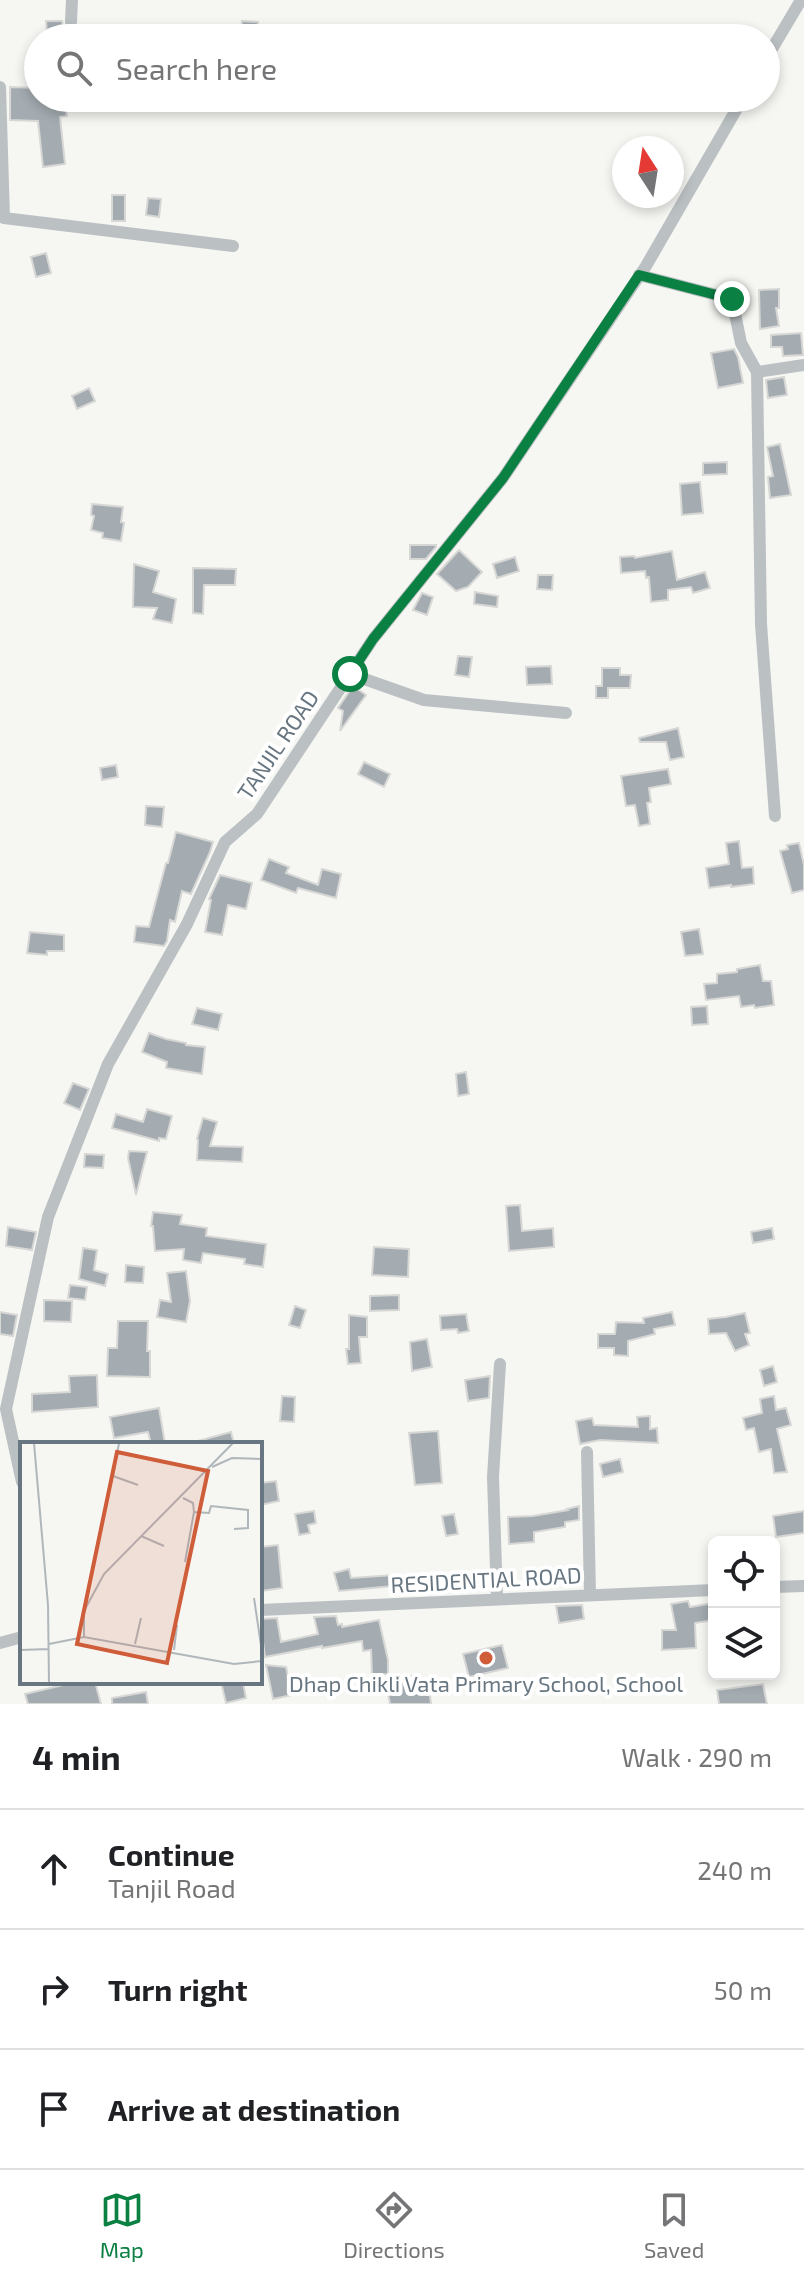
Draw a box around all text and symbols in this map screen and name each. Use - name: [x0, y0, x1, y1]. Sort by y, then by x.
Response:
- search box: [24, 24, 780, 112]
- icon: search: [52, 46, 96, 90]
- text: Search here: [116, 50, 277, 86]
- north arrow: [612, 136, 684, 208]
- route end: [714, 281, 750, 317]
- route start: [332, 656, 368, 692]
- street label: TANJIL ROAD: [231, 685, 323, 804]
- inset map: [20, 1442, 262, 1684]
- map controls: [708, 1536, 780, 1680]
- button: locate: [708, 1536, 780, 1608]
- street label: RESIDENTIAL ROAD: [390, 1561, 582, 1597]
- button: layers: [708, 1608, 780, 1680]
- marker: Dhap Chikli Vata Primary School, School: [477, 1649, 495, 1667]
- place label: Dhap Chikli Vata Primary School, School: [289, 1670, 683, 1696]
- text: 4 min: [32, 1736, 121, 1777]
- text: Walk · 290 m: [621, 1741, 772, 1772]
- text: Continue: [108, 1836, 235, 1872]
- icon: ahead: [32, 1847, 76, 1891]
- text: 240 m: [697, 1854, 772, 1885]
- text: Tanjil Road: [108, 1872, 236, 1903]
- icon: right: [32, 1967, 76, 2011]
- text: Turn right: [108, 1971, 248, 2007]
- text: 50 m: [714, 1974, 772, 2005]
- icon: arrive: [32, 2087, 76, 2131]
- text: Arrive at destination: [108, 2091, 400, 2127]
- tab: Map: [100, 2188, 144, 2262]
- tab: Directions: [343, 2188, 445, 2262]
- tab: Saved: [644, 2188, 704, 2262]

